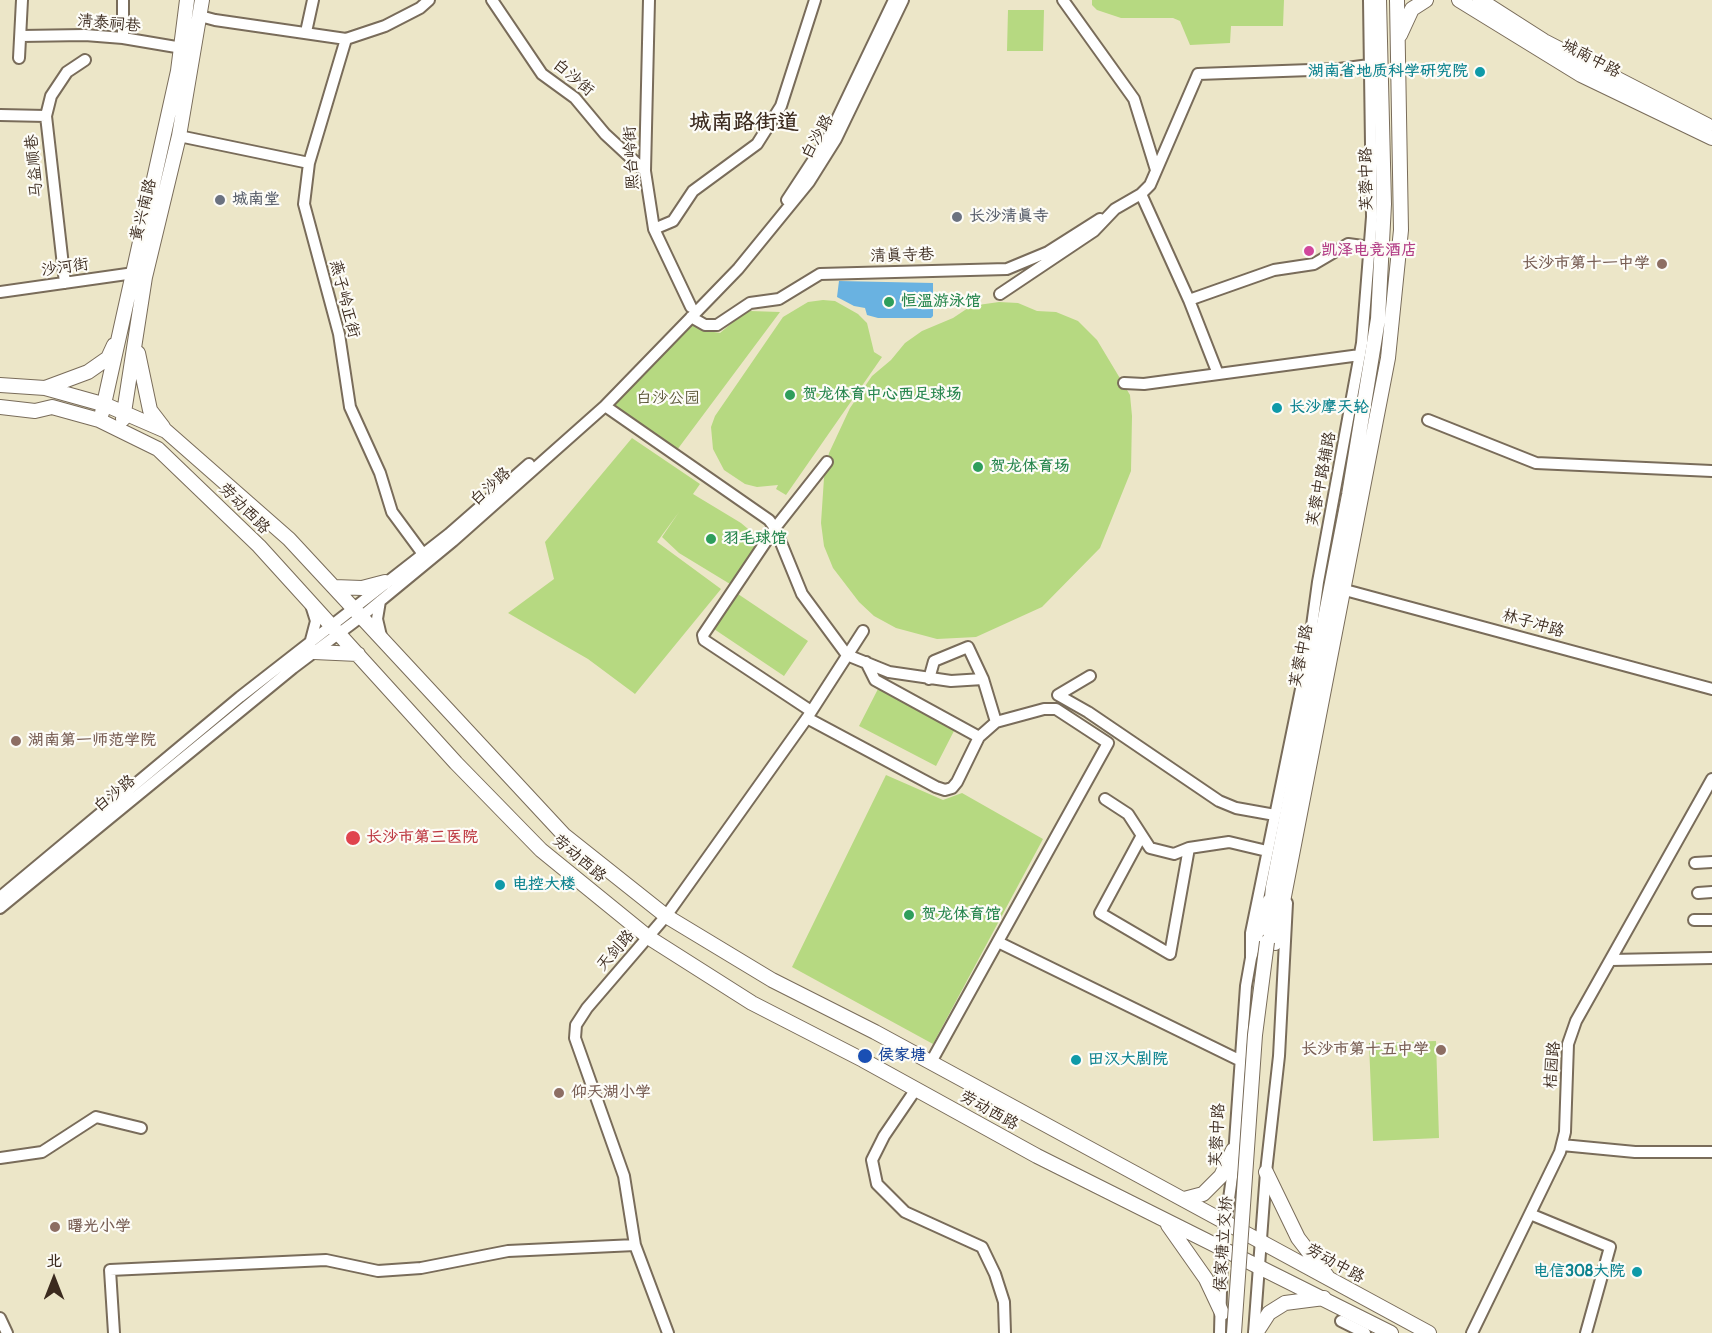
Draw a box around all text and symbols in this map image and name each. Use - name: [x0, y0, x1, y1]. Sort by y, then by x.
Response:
- street label: 清泰祠巷: [76, 12, 142, 36]
- street label: 城南中路: [1558, 36, 1624, 82]
- street label: 白沙街: [548, 55, 598, 101]
- place label: 湖南省地质科学研究院: [1308, 62, 1468, 82]
- marker: 湖南省地质科学研究院: [1473, 65, 1487, 79]
- district label: 城南路街道: [689, 110, 799, 136]
- street label: 白沙路: [798, 111, 838, 163]
- street label: 熙台岭街: [621, 126, 643, 190]
- street label: 马益顺巷: [23, 133, 47, 199]
- street label: 芙蓉中路: [1357, 147, 1377, 211]
- street label: 黄兴南路: [127, 177, 161, 243]
- place label: 城南堂: [232, 190, 280, 210]
- marker: 城南堂: [213, 193, 227, 207]
- place label: 长沙清真寺: [969, 207, 1049, 227]
- marker: 长沙清真寺: [950, 210, 964, 224]
- place label: 凯泽电竞酒店: [1321, 241, 1417, 261]
- marker: 凯泽电竞酒店: [1302, 244, 1316, 258]
- street label: 清真寺巷: [870, 245, 934, 267]
- place label: 长沙市第十一中学: [1522, 254, 1650, 274]
- street label: 沙河街: [40, 255, 90, 281]
- marker: 长沙市第十一中学: [1655, 257, 1669, 271]
- street label: 燕子岭正街: [325, 258, 363, 340]
- place label: 恒温游泳馆: [901, 292, 981, 312]
- marker: 恒温游泳馆: [882, 295, 896, 309]
- place label: 贺龙体育中心西足球场: [802, 385, 962, 405]
- marker: 贺龙体育中心西足球场: [783, 388, 797, 402]
- park label: 白沙公园: [636, 389, 700, 409]
- place label: 长沙摩天轮: [1289, 398, 1369, 418]
- marker: 长沙摩天轮: [1270, 401, 1284, 415]
- street label: 芙蓉中路辅路: [1303, 430, 1341, 528]
- place label: 贺龙体育场: [990, 457, 1070, 477]
- marker: 贺龙体育场: [971, 460, 985, 474]
- street label: 白沙路: [467, 464, 515, 510]
- street label: 劳动西路: [215, 480, 273, 538]
- place label: 羽毛球馆: [723, 529, 787, 549]
- marker: 羽毛球馆: [704, 532, 718, 546]
- street label: 林子冲路: [1500, 606, 1566, 642]
- street label: 芙蓉中路: [1286, 623, 1318, 689]
- place label: 湖南第一师范学院: [28, 731, 156, 751]
- marker: 湖南第一师范学院: [9, 734, 23, 748]
- street label: 白沙路: [90, 771, 140, 817]
- place label: 长沙市第三医院: [366, 828, 478, 848]
- marker: 长沙市第三医院: [344, 829, 362, 847]
- street label: 劳动西路: [548, 831, 610, 887]
- place label: 电控大楼: [512, 875, 576, 895]
- marker: 电控大楼: [493, 878, 507, 892]
- place label: 贺龙体育馆: [921, 905, 1001, 925]
- marker: 贺龙体育馆: [902, 908, 916, 922]
- street label: 天剑路: [593, 927, 639, 975]
- place label: 长沙市第十五中学: [1301, 1040, 1429, 1060]
- street label: 桔园路: [1541, 1040, 1565, 1090]
- marker: 长沙市第十五中学: [1434, 1043, 1448, 1057]
- place label: 侯家塘: [878, 1046, 926, 1066]
- marker: 侯家塘: [856, 1047, 874, 1065]
- place label: 田汉大剧院: [1088, 1050, 1168, 1070]
- marker: 田汉大剧院: [1069, 1053, 1083, 1067]
- place label: 仰天湖小学: [571, 1083, 651, 1103]
- marker: 仰天湖小学: [552, 1086, 566, 1100]
- street label: 劳动西路: [956, 1087, 1022, 1135]
- street label: 芙蓉中路: [1207, 1103, 1229, 1167]
- street label: 侯家塘立交桥: [1211, 1195, 1237, 1293]
- place label: 曙光小学: [67, 1217, 131, 1237]
- marker: 曙光小学: [48, 1220, 62, 1234]
- street label: 劳动中路: [1302, 1240, 1368, 1288]
- north arrow: [24, 1249, 84, 1309]
- text: 北: [46, 1251, 62, 1271]
- place label: 电信308大院: [1533, 1262, 1625, 1282]
- marker: 电信308大院: [1630, 1265, 1644, 1279]

